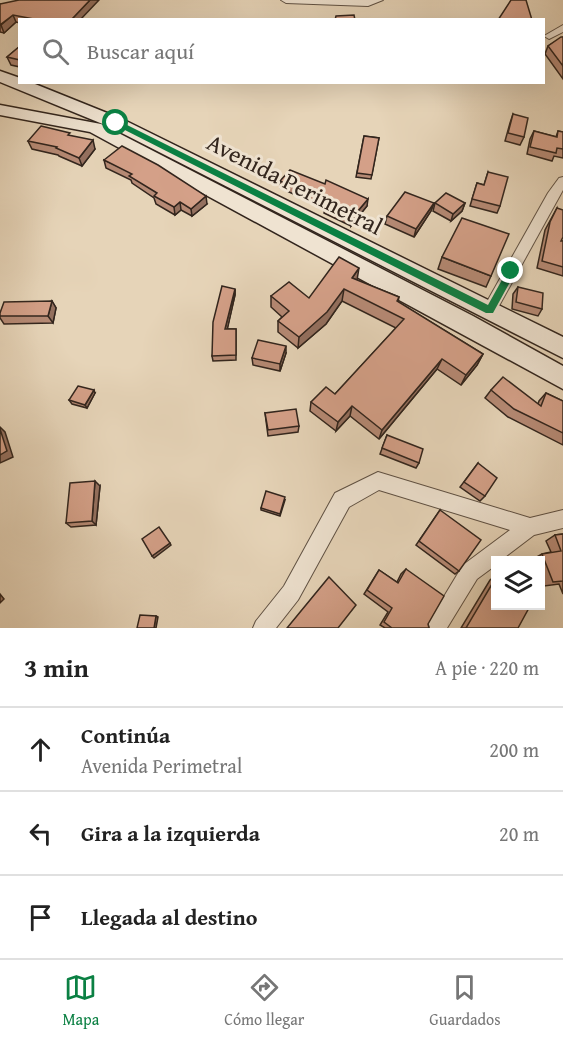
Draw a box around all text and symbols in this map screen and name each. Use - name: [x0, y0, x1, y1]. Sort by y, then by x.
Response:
- search box: [18, 18, 545, 84]
- icon: search: [39, 35, 72, 68]
- text: Buscar aquí: [87, 35, 194, 67]
- route start: [102, 109, 128, 135]
- street label: Avenida Perimetral: [201, 124, 389, 244]
- route end: [497, 257, 523, 283]
- map controls: [491, 556, 545, 610]
- button: layers: [491, 556, 545, 610]
- text: 3 min: [24, 648, 89, 687]
- text: A pie · 220 m: [435, 653, 539, 682]
- text: Continúa: [81, 719, 170, 751]
- icon: ahead: [24, 733, 57, 766]
- text: 200 m: [489, 735, 539, 764]
- text: Avenida Perimetral: [81, 751, 242, 780]
- icon: left: [24, 817, 57, 850]
- text: Gira a la izquierda: [81, 817, 260, 849]
- text: 20 m: [499, 819, 539, 848]
- icon: arrive: [24, 901, 57, 934]
- text: Llegada al destino: [81, 901, 257, 933]
- tab: Mapa: [62, 971, 99, 1031]
- tab: Cómo llegar: [224, 971, 304, 1031]
- tab: Guardados: [429, 971, 501, 1031]

